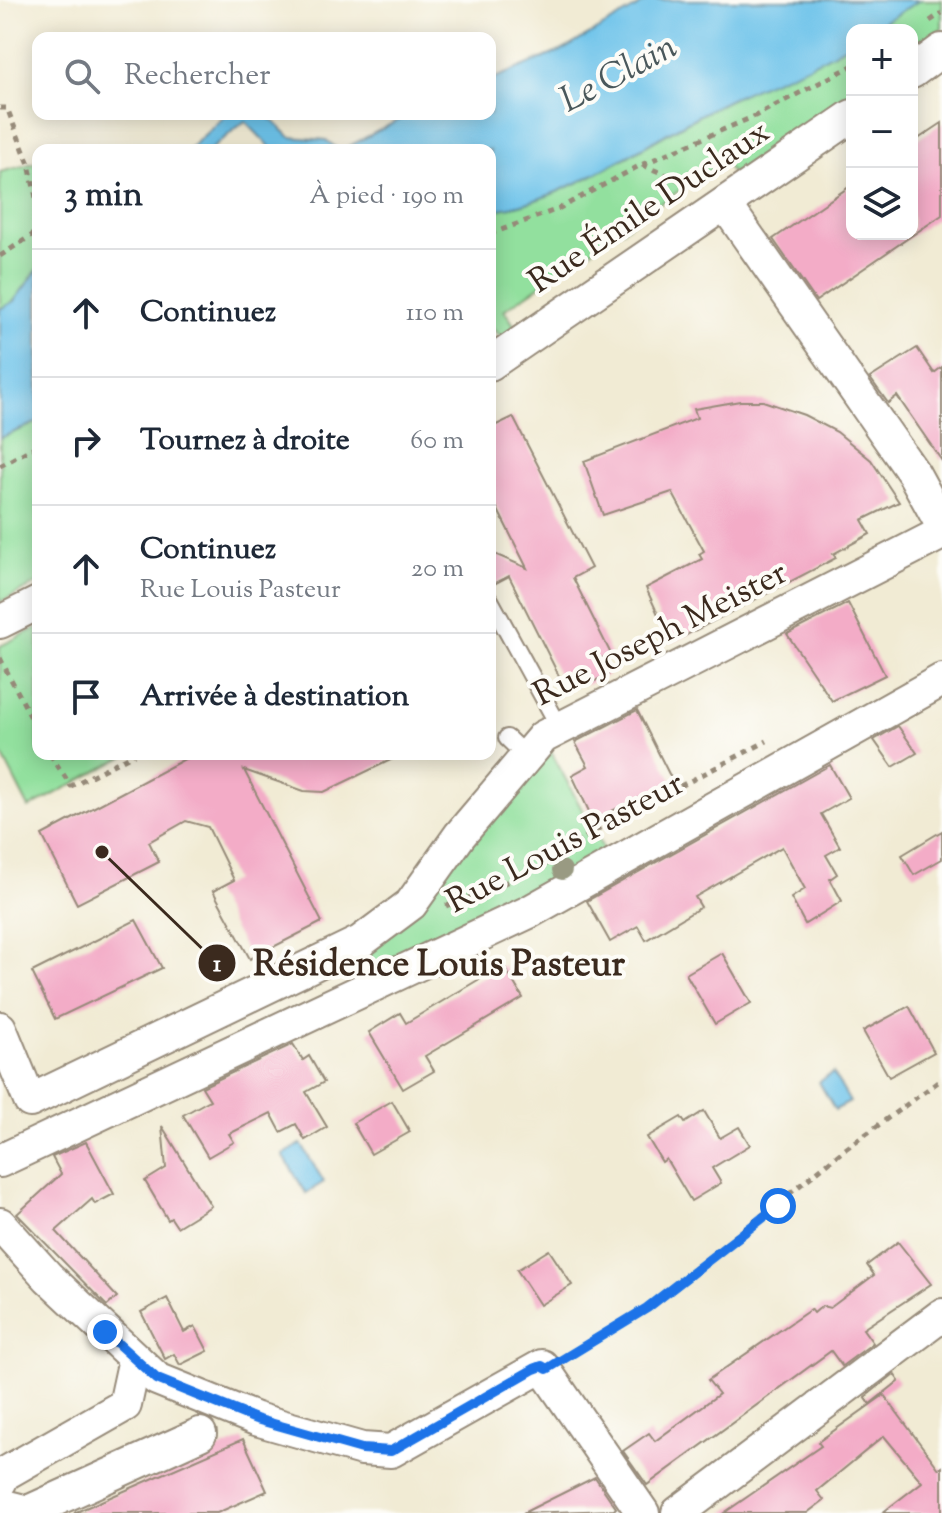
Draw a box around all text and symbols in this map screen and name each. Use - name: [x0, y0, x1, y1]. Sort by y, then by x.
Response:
- water label: Le Clain: [551, 22, 687, 128]
- map controls: [846, 24, 918, 240]
- button: +: [846, 24, 918, 96]
- search box: [32, 32, 496, 120]
- icon: search: [60, 54, 104, 98]
- text: Rechercher: [124, 55, 271, 98]
- button: −: [846, 96, 918, 168]
- street label: Rue Émile Duclaux: [520, 109, 780, 307]
- button: layers: [846, 168, 918, 240]
- text: 3 min: [64, 172, 143, 221]
- text: À pied · 190 m: [309, 178, 464, 215]
- icon: ahead: [64, 291, 108, 335]
- text: Continuez: [140, 292, 276, 335]
- text: 110 m: [406, 295, 464, 332]
- icon: right: [64, 419, 108, 463]
- text: Tournez à droite: [140, 420, 350, 463]
- text: 60 m: [410, 423, 464, 460]
- text: Continuez: [140, 529, 276, 572]
- icon: ahead: [64, 547, 108, 591]
- street label: Rue Joseph Meister: [526, 550, 797, 720]
- text: 20 m: [411, 551, 464, 588]
- text: Rue Louis Pasteur: [140, 572, 341, 609]
- icon: arrive: [64, 675, 108, 719]
- text: Arrivée à destination: [140, 676, 409, 719]
- street label: Rue Louis Pasteur: [439, 761, 694, 927]
- callout: Résidence Louis Pasteur: [197, 933, 641, 993]
- text: Résidence Louis Pasteur: [253, 940, 626, 992]
- text: 1: [213, 948, 222, 982]
- route start: [760, 1188, 796, 1224]
- route end: [87, 1314, 123, 1350]

